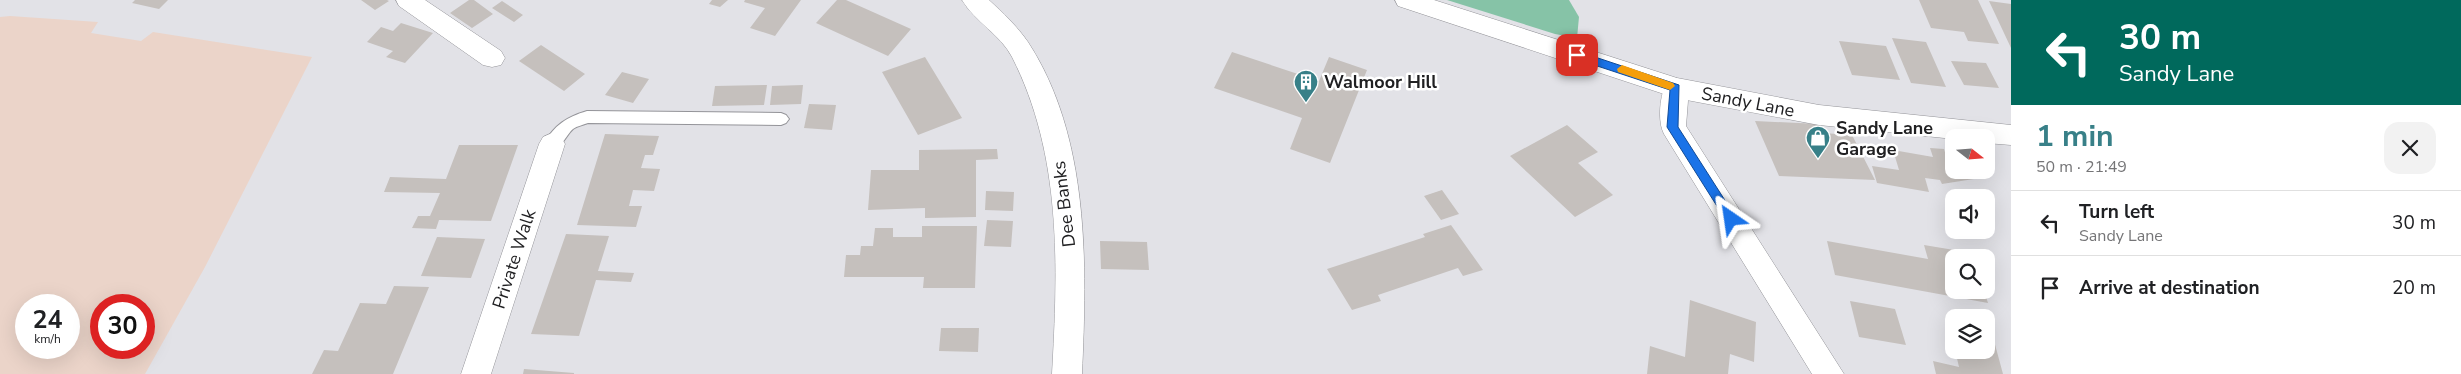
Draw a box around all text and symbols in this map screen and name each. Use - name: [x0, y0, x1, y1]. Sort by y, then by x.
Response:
- text: 30 m: [2119, 14, 2201, 61]
- icon: left: [2036, 20, 2101, 85]
- pin: [1556, 34, 1598, 76]
- icon: arrive: [1563, 41, 1591, 69]
- text: Sandy Lane: [2119, 59, 2234, 89]
- building icon: Walmoor Hill: [1293, 69, 1319, 103]
- place label: Walmoor Hill: [1324, 70, 1437, 94]
- street label: Sandy Lane: [1699, 81, 1797, 123]
- place label: Sandy Lane Garage: [1836, 116, 1933, 161]
- text: 1 min: [2036, 116, 2114, 157]
- button: close: [2384, 122, 2436, 174]
- shop icon: Sandy Lane Garage: [1805, 125, 1831, 159]
- north arrow: [1945, 129, 1995, 179]
- map controls: [1945, 129, 1995, 359]
- text: 50 m · 21:49: [2036, 156, 2127, 178]
- street label: Dee Banks: [1047, 160, 1081, 248]
- button: sound: [1945, 189, 1995, 239]
- position arrow: [1704, 192, 1756, 244]
- text: Turn left: [2079, 199, 2154, 225]
- street label: Private Walk: [487, 205, 542, 312]
- icon: left: [2036, 209, 2064, 237]
- text: 30 m: [2392, 210, 2436, 236]
- text: Sandy Lane: [2079, 225, 2163, 247]
- button: search: [1945, 249, 1995, 299]
- icon: arrive: [2036, 274, 2064, 302]
- text: Arrive at destination: [2079, 275, 2260, 301]
- text: 20 m: [2392, 275, 2436, 301]
- speed limit sign: 30: [90, 294, 155, 359]
- text: 24: [32, 303, 63, 337]
- button: layers: [1945, 309, 1995, 359]
- text: km/h: [34, 331, 61, 347]

